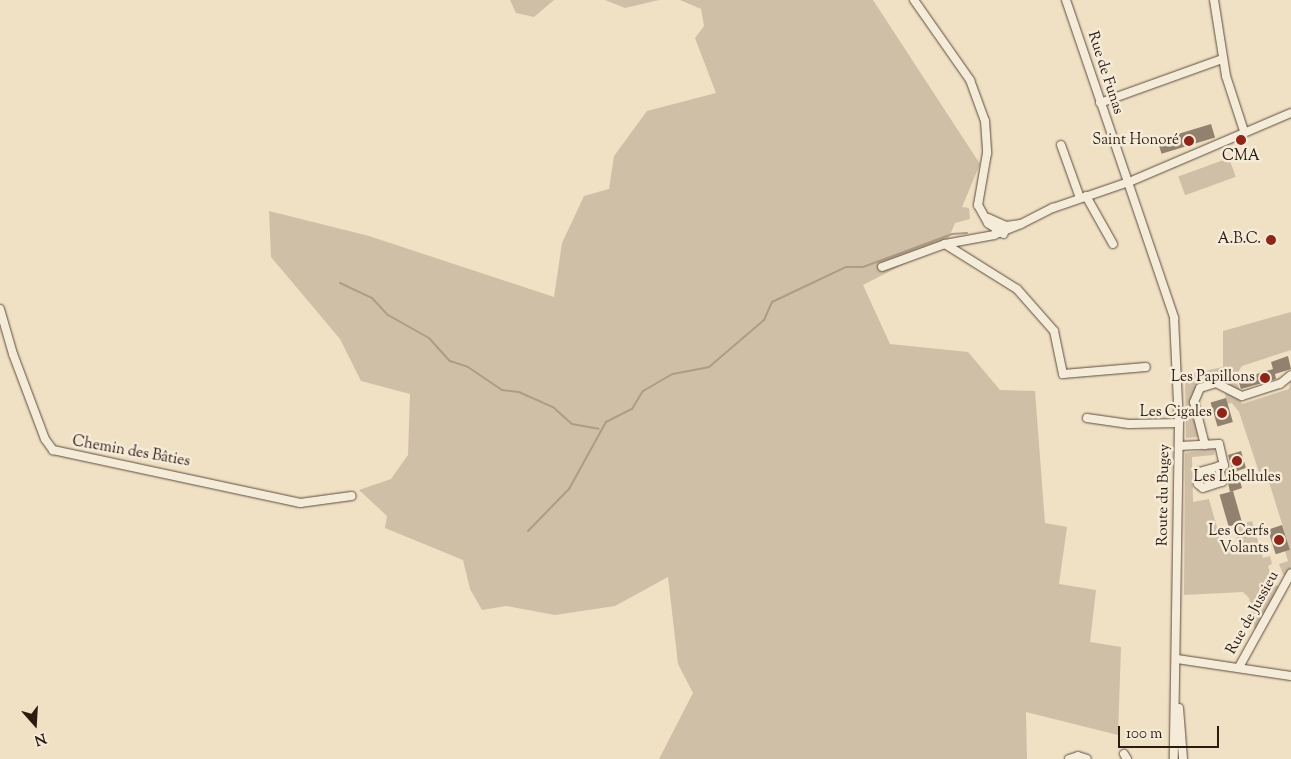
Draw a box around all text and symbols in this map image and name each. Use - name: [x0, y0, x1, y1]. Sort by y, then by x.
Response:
- street label: Rue de Funas: [1083, 29, 1127, 117]
- place label: Saint Honoré: [1092, 132, 1179, 150]
- marker: CMA: [1235, 134, 1247, 146]
- marker: Saint Honoré: [1183, 135, 1195, 147]
- place label: CMA: [1222, 148, 1260, 166]
- place label: A.B.C.: [1217, 231, 1261, 249]
- marker: A.B.C.: [1265, 234, 1277, 246]
- place label: Les Papillons: [1171, 369, 1255, 387]
- marker: Les Papillons: [1259, 372, 1271, 384]
- place label: Les Cigales: [1140, 404, 1212, 422]
- marker: Les Cigales: [1216, 407, 1228, 419]
- street label: Chemin des Bâties: [71, 433, 191, 471]
- street label: Route du Bugey: [1154, 444, 1174, 546]
- marker: Les Libellules: [1231, 455, 1243, 467]
- place label: Les Libellules: [1193, 469, 1281, 487]
- place label: Les Cerfs Volants: [1209, 522, 1269, 557]
- marker: Les Cerfs Volants: [1273, 534, 1285, 546]
- street label: Rue de Jussieu: [1223, 568, 1283, 658]
- north arrow: [10, 699, 60, 749]
- scale bar: [1121, 716, 1222, 748]
- text: 100 m: [1126, 724, 1162, 745]
- text: N: [31, 727, 48, 749]

